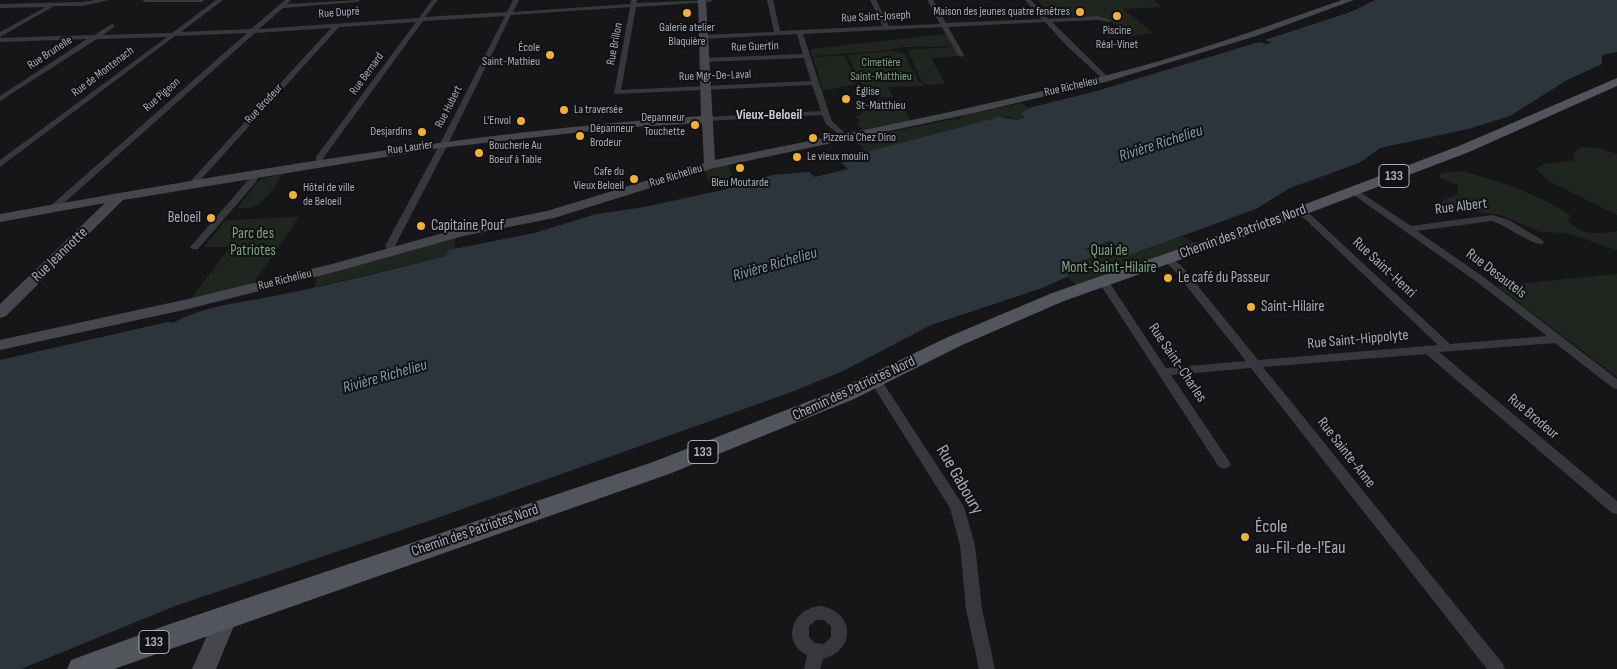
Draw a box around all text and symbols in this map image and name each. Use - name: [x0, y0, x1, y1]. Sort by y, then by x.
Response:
- street label: Rue Dupré: [318, 4, 360, 22]
- place label: Maison des jeunes quatre fenêtres: [933, 5, 1070, 19]
- marker: Maison des jeunes quatre fenêtres: [1074, 6, 1086, 18]
- marker: Galerie atelier Blaquière: [681, 7, 693, 19]
- street label: Rue Saint-Joseph: [841, 8, 911, 26]
- marker: Piscine Réal-Vinet: [1111, 10, 1123, 22]
- place label: Galerie atelier Blaquière: [659, 21, 715, 49]
- street label: Rue Brillon: [604, 22, 626, 66]
- place label: Piscine Réal-Vinet: [1096, 24, 1138, 52]
- street label: Rue Brunelle: [25, 33, 75, 73]
- street label: Rue Guertin: [731, 39, 779, 55]
- place label: École Saint-Mathieu: [482, 41, 540, 69]
- street label: Rue de Montenach: [69, 44, 137, 100]
- marker: École Saint-Mathieu: [544, 49, 556, 61]
- street label: Rue Bernard: [347, 50, 387, 98]
- park label: Cimetière Saint-Matthieu: [850, 56, 912, 84]
- street label: Rue Mgr-De-Laval: [679, 68, 751, 84]
- street label: Rue Richelieu: [1043, 74, 1099, 100]
- street label: Rue Pigeon: [141, 75, 183, 115]
- street label: Rue Brodeur: [242, 81, 286, 127]
- street label: Rue Hubert: [432, 83, 466, 131]
- place label: Église St-Matthieu: [856, 85, 905, 113]
- marker: Église St-Matthieu: [840, 93, 852, 105]
- place label: La traversée: [574, 103, 623, 117]
- marker: La traversée: [558, 104, 570, 116]
- district label: Vieux-Beloeil: [736, 107, 802, 123]
- place label: Depanneur Touchette: [641, 111, 685, 139]
- place label: L'Envol: [484, 114, 511, 128]
- marker: L'Envol: [515, 115, 527, 127]
- marker: Depanneur Touchette: [689, 119, 701, 131]
- water label: Rivière Richelieu: [1117, 121, 1205, 167]
- place label: Dépanneur Brodeur: [590, 122, 634, 150]
- place label: Desjardins: [370, 125, 412, 139]
- marker: Desjardins: [416, 126, 428, 138]
- marker: Dépanneur Brodeur: [574, 130, 586, 142]
- place label: Pizzeria Chez Dino: [823, 131, 896, 145]
- marker: Pizzeria Chez Dino: [807, 132, 819, 144]
- street label: Rue Laurier: [387, 138, 433, 158]
- place label: Boucherie Au Boeuf à Table: [489, 139, 542, 167]
- marker: Boucherie Au Boeuf à Table: [473, 147, 485, 159]
- place label: Le vieux moulin: [807, 150, 869, 164]
- marker: Le vieux moulin: [791, 151, 803, 163]
- street label: Rue Richelieu: [648, 161, 704, 191]
- marker: Bleu Moutarde: [734, 162, 746, 174]
- place label: Cafe du Vieux Beloeil: [573, 165, 624, 193]
- road number: 133: [1379, 165, 1409, 188]
- marker: Cafe du Vieux Beloeil: [628, 173, 640, 185]
- place label: Bleu Moutarde: [711, 176, 769, 190]
- place label: Hôtel de ville de Beloeil: [303, 181, 355, 209]
- marker: Hôtel de ville de Beloeil: [287, 189, 299, 201]
- street label: Rue Albert: [1434, 195, 1488, 219]
- street label: Chemin des Patriotes Nord: [1177, 201, 1309, 263]
- place label: Beloeil: [168, 209, 201, 227]
- marker: Beloeil: [205, 212, 217, 224]
- place label: Capitaine Pouf: [431, 217, 504, 235]
- marker: Capitaine Pouf: [415, 220, 427, 232]
- street label: Rue Jeannotte: [28, 224, 92, 286]
- park label: Parc des Patriotes: [230, 225, 276, 260]
- street label: Rue Saint-Henri: [1348, 234, 1420, 302]
- park label: Quai de Mont-Saint-Hilaire: [1061, 242, 1157, 277]
- water label: Rivière Richelieu: [731, 244, 819, 286]
- street label: Rue Desautels: [1462, 245, 1530, 303]
- street label: Rue Richelieu: [257, 266, 313, 294]
- place label: Le café du Passeur: [1178, 269, 1270, 287]
- marker: Le café du Passeur: [1162, 272, 1174, 284]
- place label: Saint-Hilaire: [1261, 298, 1324, 316]
- marker: Saint-Hilaire: [1245, 301, 1257, 313]
- street label: Rue Saint-Charles: [1144, 320, 1210, 406]
- street label: Rue Saint-Hippolyte: [1307, 327, 1409, 353]
- street label: Chemin des Patriotes Nord: [790, 353, 918, 425]
- water label: Rivière Richelieu: [341, 356, 429, 398]
- street label: Rue Brodeur: [1504, 390, 1562, 444]
- street label: Rue Sainte-Anne: [1313, 414, 1379, 492]
- road number: 133: [688, 441, 718, 464]
- street label: Rue Gaboury: [931, 441, 987, 519]
- street label: Chemin des Patriotes Nord: [409, 501, 541, 561]
- place label: École au-Fil-de-l'Eau: [1255, 516, 1346, 558]
- marker: École au-Fil-de-l'Eau: [1239, 531, 1251, 543]
- road number: 133: [139, 630, 169, 654]

